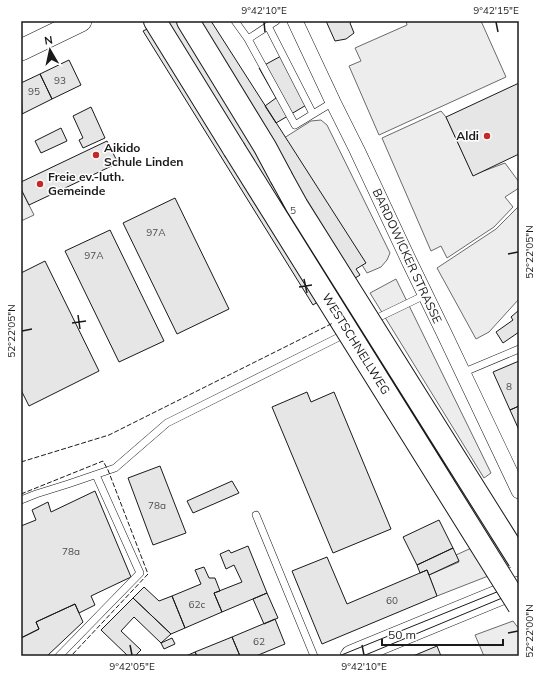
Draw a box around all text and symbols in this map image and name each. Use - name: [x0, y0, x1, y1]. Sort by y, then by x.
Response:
- text: 9°42'10"E: [241, 4, 287, 17]
- text: 9°42'15"E: [473, 4, 519, 17]
- north arrow: [30, 30, 70, 70]
- text: N: [43, 33, 54, 48]
- house number: 93: [54, 74, 66, 87]
- house number: 95: [28, 85, 40, 98]
- place label: Aldi: [456, 128, 479, 143]
- marker: Aldi: [482, 131, 492, 141]
- place label: Aikido Schule Linden: [104, 140, 184, 169]
- marker: Aikido Schule Linden: [91, 150, 101, 160]
- place label: Freie ev.-luth. Gemeinde: [48, 169, 124, 198]
- marker: Freie ev.-luth. Gemeinde: [35, 179, 45, 189]
- street label: BARDOWICKER STRASSE: [369, 186, 445, 326]
- house number: 5: [290, 204, 296, 217]
- text: 52°22'05"N: [523, 225, 536, 279]
- house number: 97A: [146, 226, 166, 239]
- house number: 97A: [84, 249, 104, 262]
- street label: WESTSCHNELLWEG: [319, 290, 394, 397]
- text: 52°22'05"N: [5, 304, 18, 358]
- house number: 8: [506, 380, 512, 393]
- house number: 78a: [148, 499, 166, 512]
- house number: 78a: [62, 545, 80, 558]
- house number: 60: [386, 594, 398, 607]
- house number: 62c: [189, 598, 206, 611]
- text: 52°22'00"N: [523, 604, 536, 658]
- scale bar: [382, 621, 503, 647]
- text: 50 m: [388, 627, 416, 642]
- house number: 62: [253, 635, 265, 648]
- text: 9°42'05"E: [109, 660, 155, 673]
- text: 9°42'10"E: [341, 660, 387, 673]

